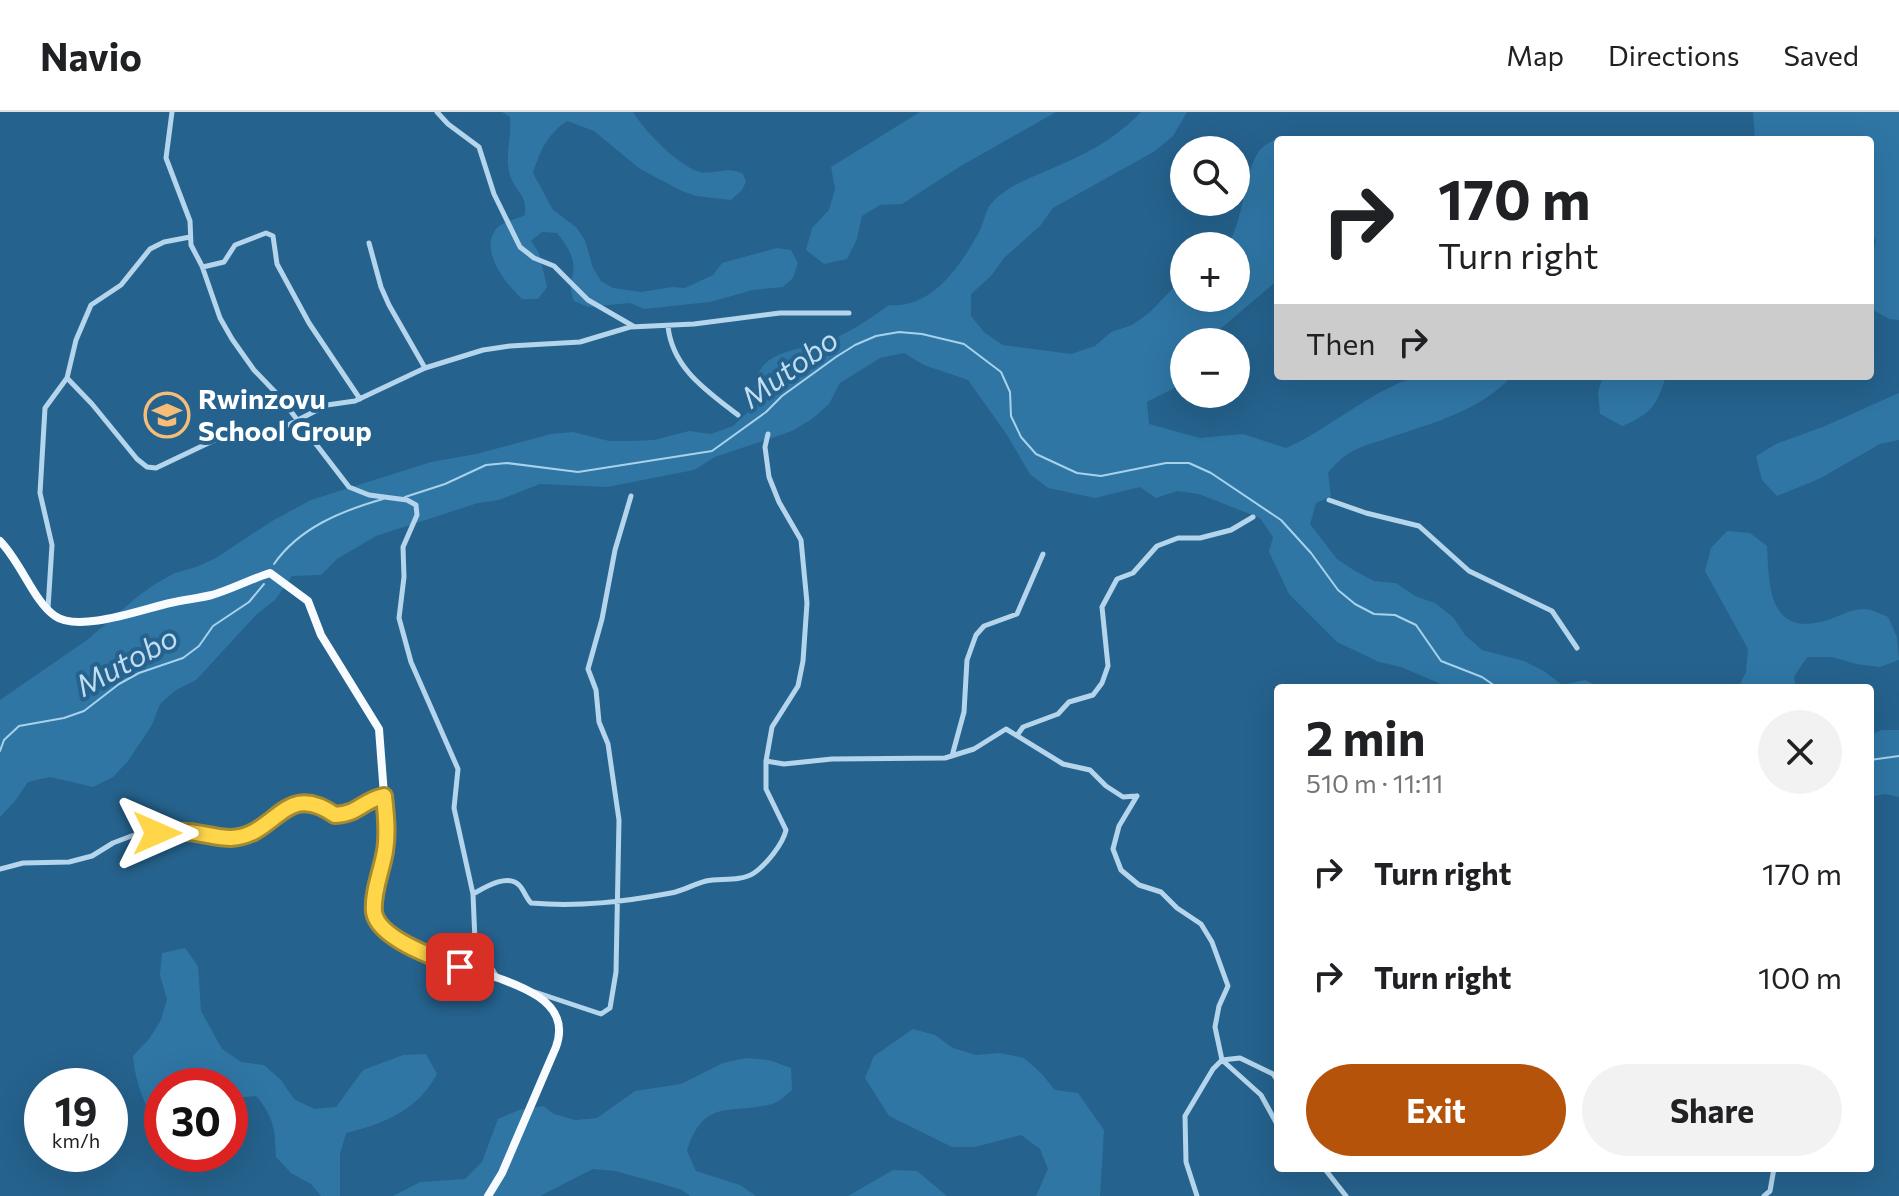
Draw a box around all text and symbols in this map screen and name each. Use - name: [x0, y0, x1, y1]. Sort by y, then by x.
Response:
- text: Navio: [40, 32, 142, 79]
- text: Map: [1506, 38, 1564, 72]
- text: Directions: [1608, 38, 1739, 72]
- text: Saved: [1783, 38, 1859, 72]
- map controls: [1170, 136, 1250, 408]
- button: search: [1170, 136, 1250, 216]
- text: 170 m: [1438, 163, 1591, 232]
- icon: right: [1306, 168, 1410, 272]
- button: +: [1170, 232, 1250, 312]
- text: Turn right: [1438, 232, 1599, 276]
- water label: Mutobo: [733, 319, 844, 415]
- icon: right: [1391, 320, 1435, 364]
- text: Then: [1306, 324, 1375, 361]
- button: −: [1170, 328, 1250, 408]
- place label: Rwinzovu School Group: [198, 381, 372, 447]
- school or university icon: Rwinzovu School Group: [143, 391, 191, 439]
- water label: Mutobo: [68, 617, 183, 703]
- text: 2 min: [1306, 707, 1426, 766]
- button: close: [1758, 710, 1842, 794]
- text: 510 m · 11:11: [1306, 767, 1443, 798]
- position arrow: [115, 791, 199, 875]
- icon: right: [1306, 850, 1350, 894]
- text: Turn right: [1374, 854, 1511, 891]
- text: 170 m: [1762, 854, 1842, 891]
- pin: [426, 933, 494, 1001]
- icon: arrive: [438, 945, 482, 989]
- icon: right: [1306, 954, 1350, 998]
- text: Turn right: [1374, 958, 1511, 995]
- text: 100 m: [1758, 958, 1842, 995]
- button: Exit: [1306, 1064, 1566, 1156]
- button: Share: [1582, 1064, 1842, 1156]
- speed limit sign: 30: [144, 1068, 248, 1172]
- text: 19: [55, 1085, 97, 1134]
- text: km/h: [52, 1128, 100, 1152]

